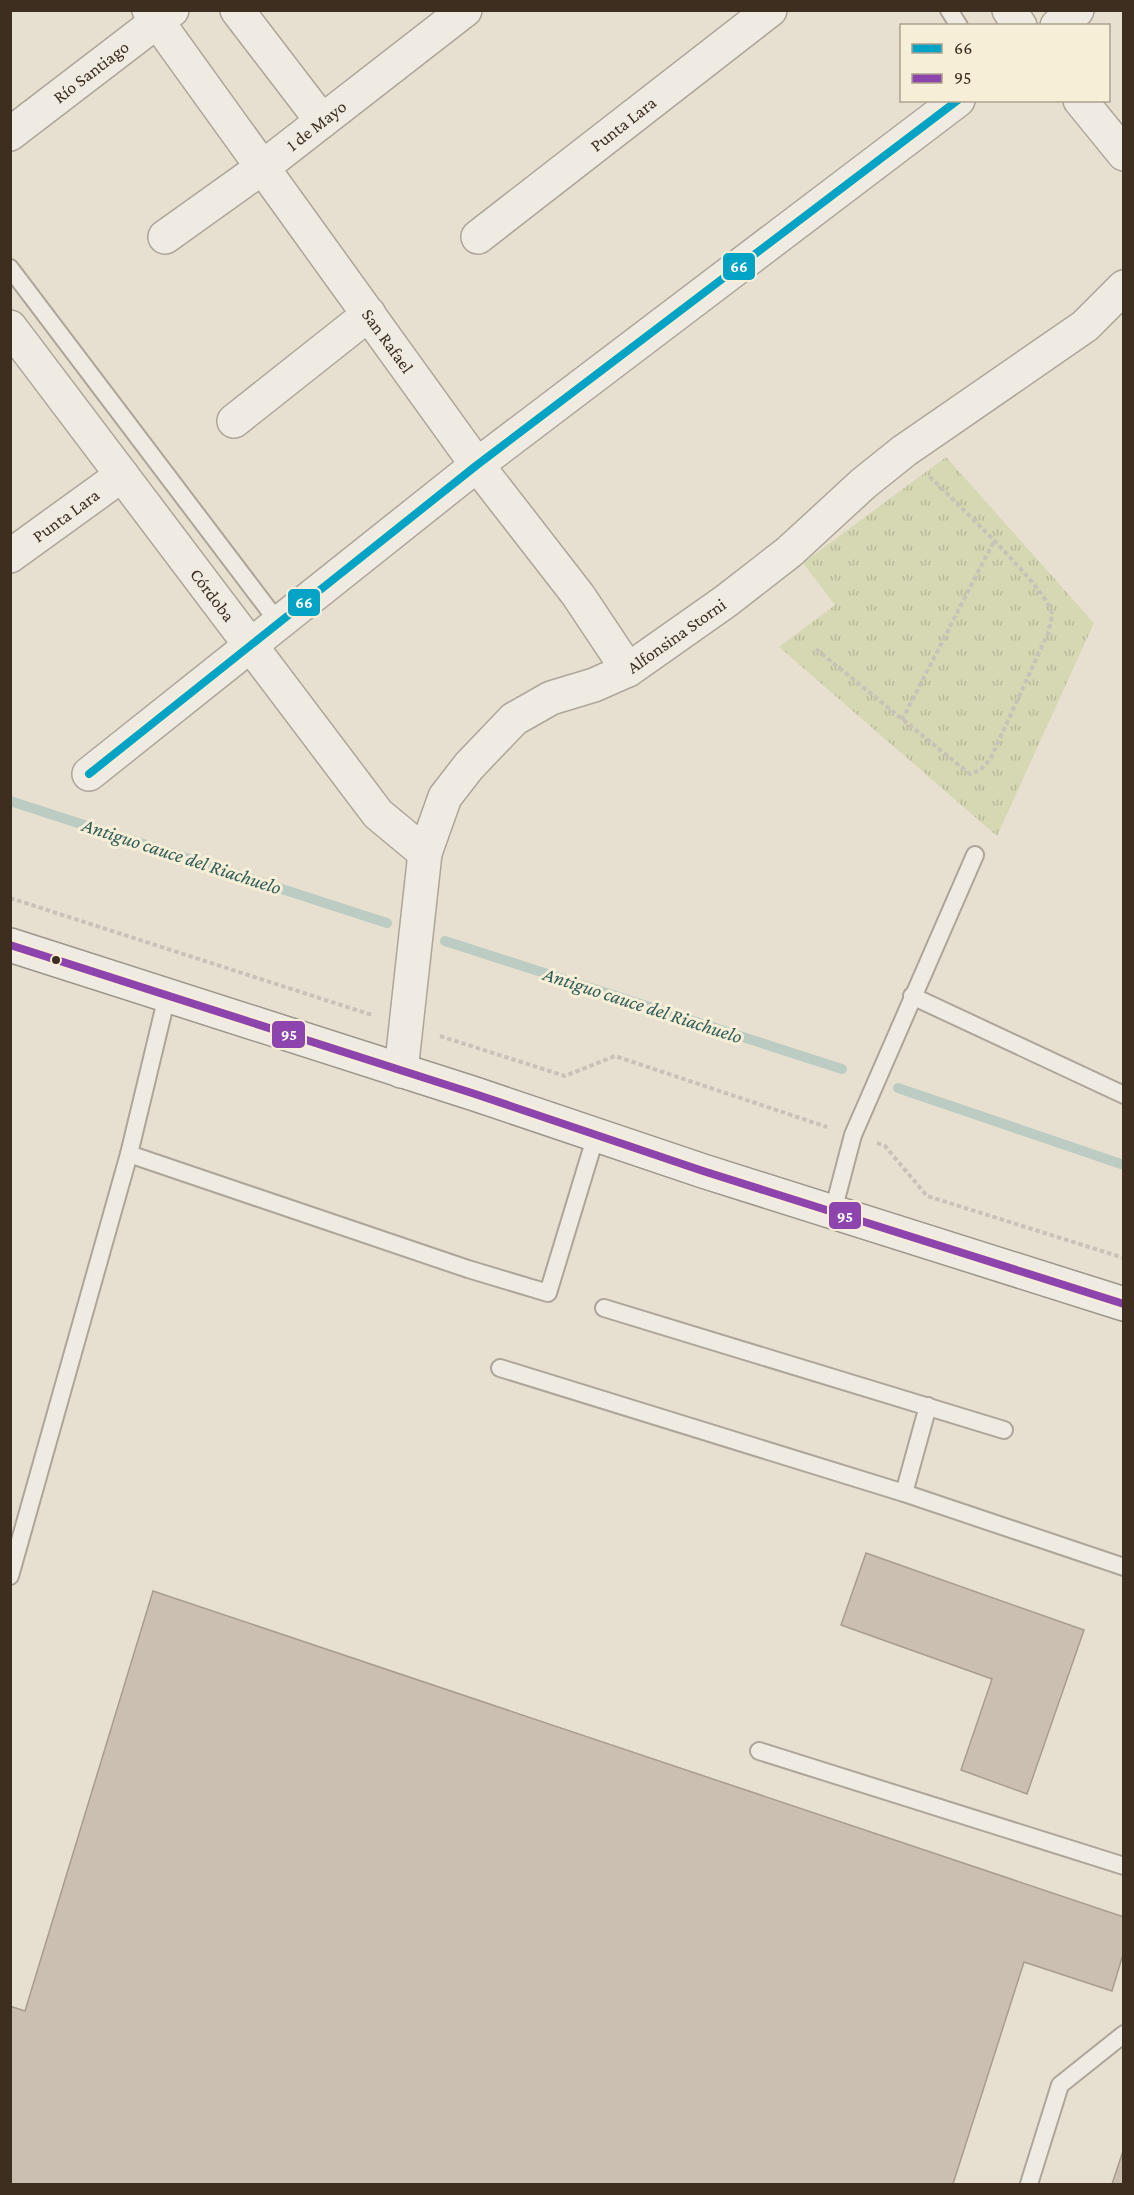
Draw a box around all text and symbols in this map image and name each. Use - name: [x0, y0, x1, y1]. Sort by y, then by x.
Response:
- legend: [900, 24, 1110, 102]
- street label: Río Santiago: [49, 37, 133, 107]
- text: 66: [954, 38, 972, 58]
- text: 95: [954, 68, 971, 88]
- street label: Punta Lara: [587, 92, 660, 156]
- street label: 1 de Mayo: [282, 96, 350, 155]
- line badge: 66: [722, 252, 756, 281]
- text: 66: [730, 258, 748, 275]
- street label: San Rafael: [358, 305, 418, 377]
- street label: Punta Lara: [29, 485, 103, 546]
- street label: Córdoba: [186, 565, 239, 626]
- line badge: 66: [287, 588, 321, 617]
- text: 66: [295, 594, 313, 611]
- street label: Alfonsina Storni: [623, 594, 730, 677]
- water label: Antiguo cauce del Riachuelo: [79, 813, 284, 899]
- unlabelled marker: [50, 954, 62, 966]
- water label: Antiguo cauce del Riachuelo: [540, 962, 745, 1048]
- line badge: 95: [271, 1020, 306, 1049]
- text: 95: [281, 1026, 297, 1043]
- line badge: 95: [828, 1201, 862, 1230]
- text: 95: [837, 1208, 853, 1225]

